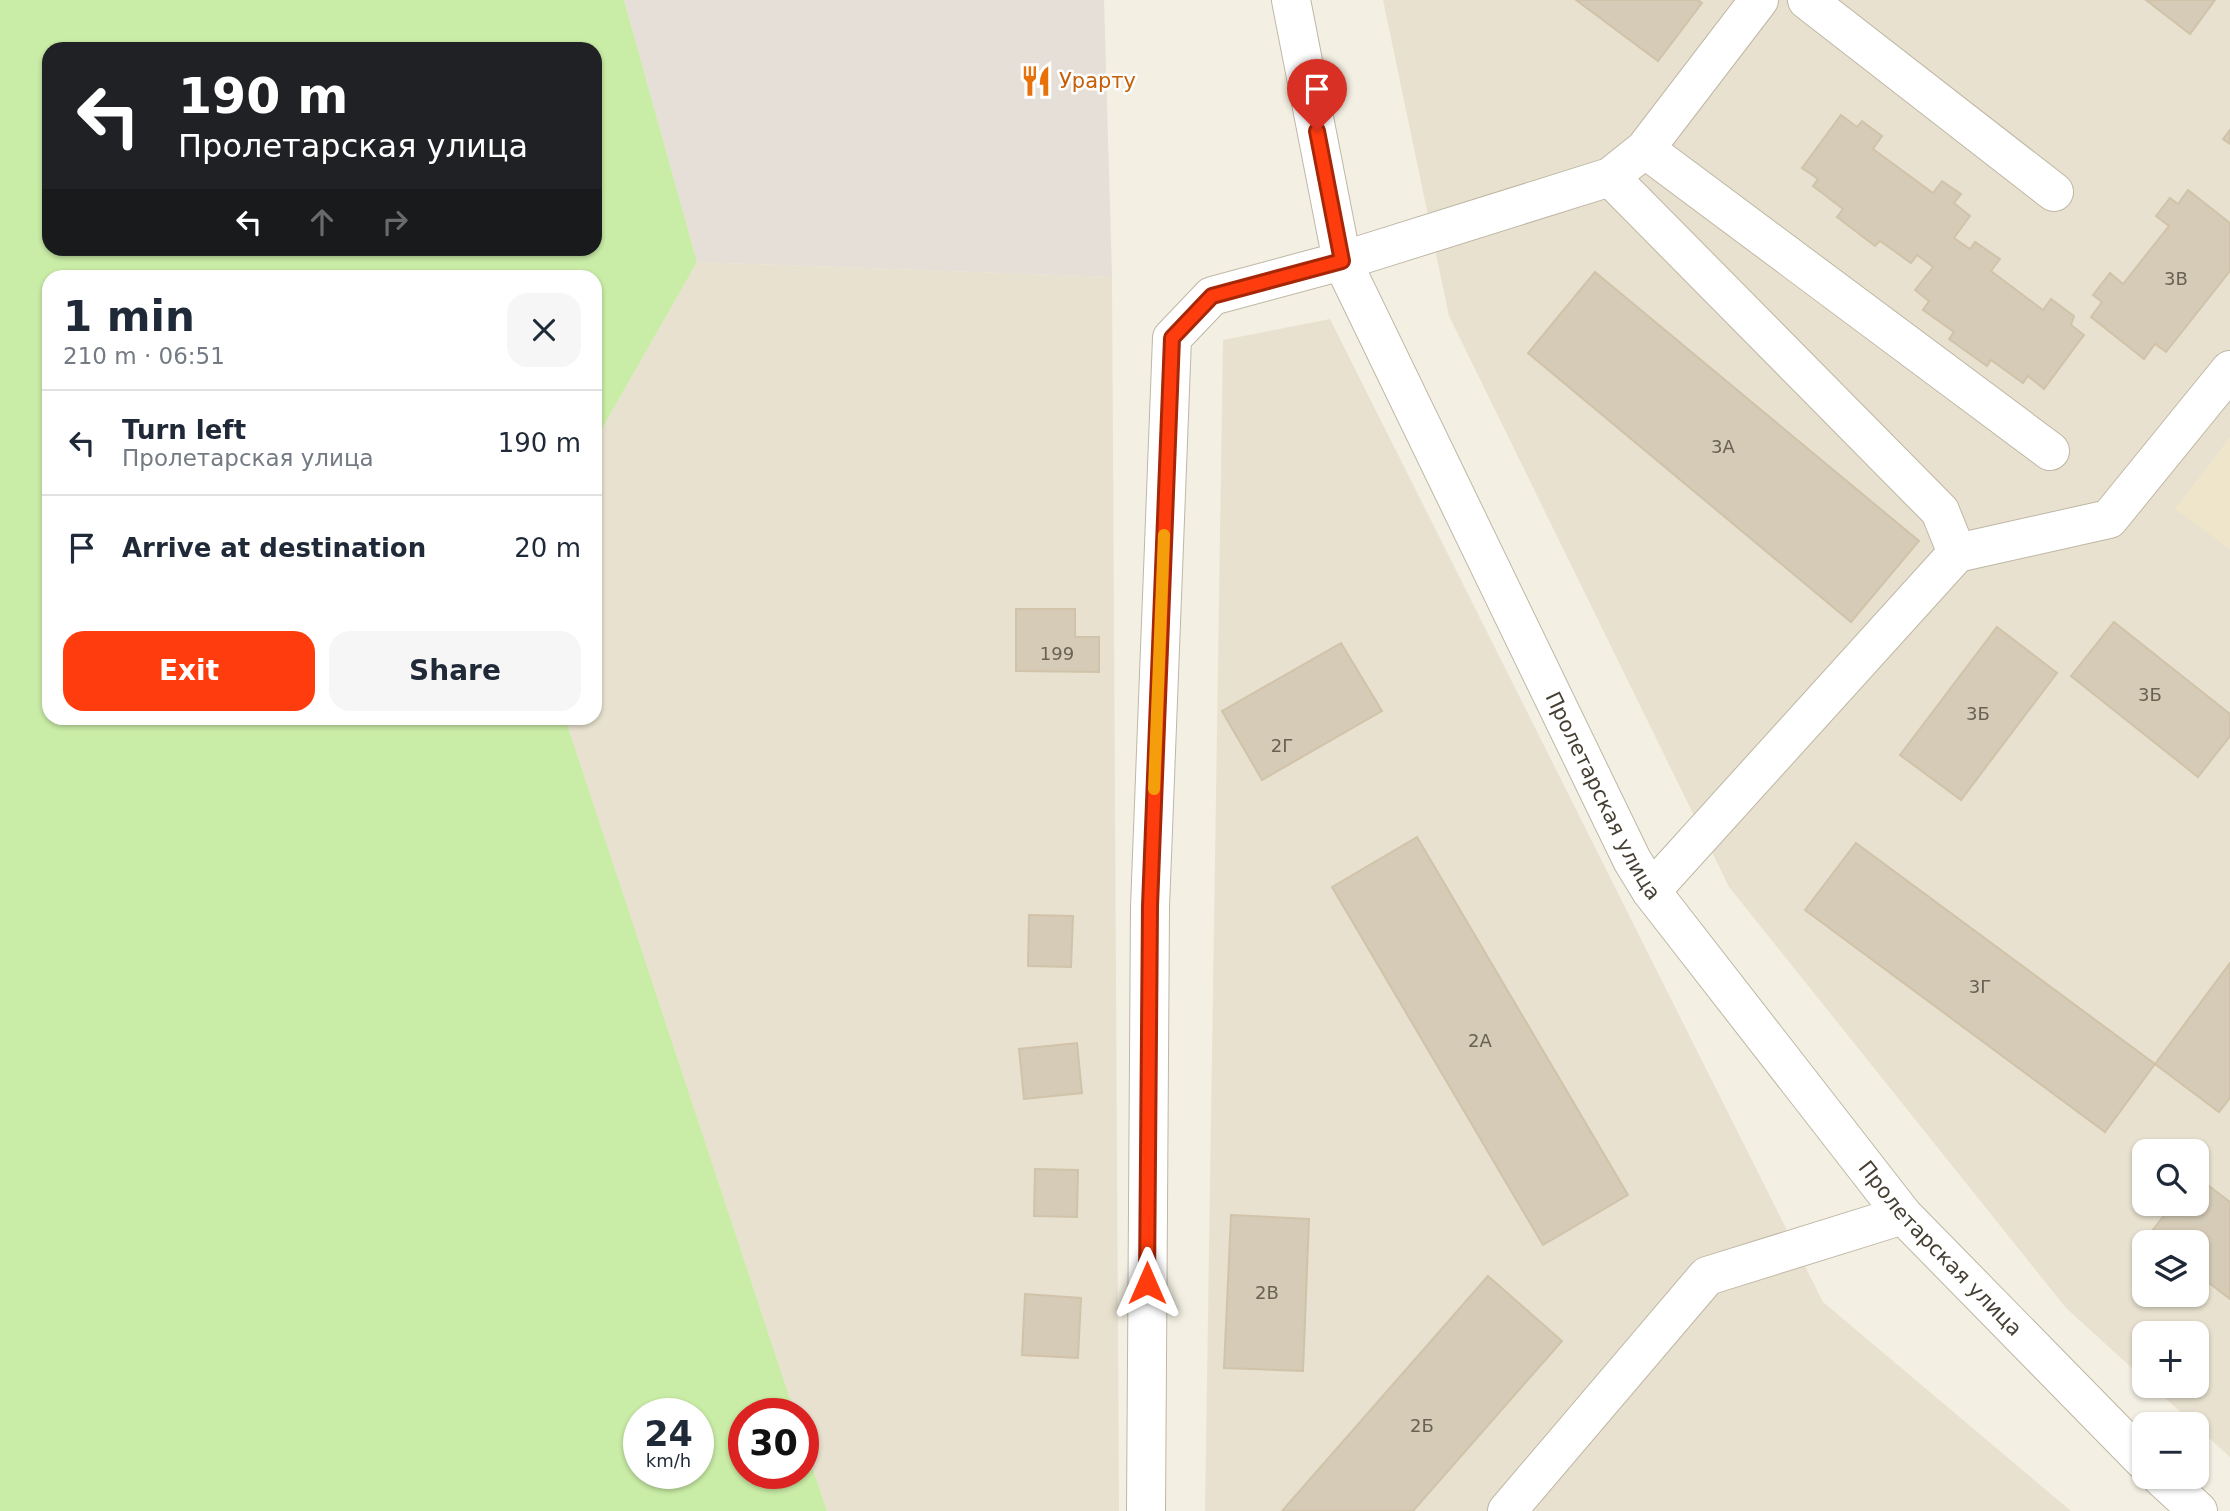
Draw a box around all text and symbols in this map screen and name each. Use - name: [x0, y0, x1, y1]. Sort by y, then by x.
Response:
- pin: [1287, 59, 1347, 131]
- restaurant icon: Урарту: [1019, 64, 1053, 98]
- text: 190 m: [178, 68, 348, 125]
- place label: Урарту: [1059, 69, 1136, 93]
- icon: left: [63, 70, 154, 161]
- icon: arrive: [1298, 70, 1336, 108]
- text: Пролетарская улица: [178, 127, 528, 165]
- icon: left: [230, 203, 268, 241]
- icon: ahead: [303, 203, 341, 241]
- icon: right: [376, 203, 414, 241]
- house number: 3В: [2164, 268, 2188, 289]
- text: 1 min: [63, 292, 195, 341]
- button: close: [507, 293, 581, 367]
- text: 210 m · 06:51: [63, 343, 225, 369]
- text: Turn left: [122, 415, 246, 445]
- icon: left: [63, 424, 101, 462]
- text: 190 m: [498, 428, 581, 458]
- house number: 3А: [1711, 436, 1736, 457]
- text: Пролетарская улица: [122, 445, 374, 471]
- icon: arrive: [63, 529, 101, 567]
- text: Arrive at destination: [122, 533, 426, 563]
- text: 20 m: [514, 533, 581, 563]
- button: Exit: [63, 631, 315, 711]
- button: Share: [329, 631, 581, 711]
- house number: 199: [1040, 643, 1074, 664]
- house number: 3Б: [2138, 684, 2162, 705]
- street label: Пролетарская улица: [1540, 688, 1665, 905]
- house number: 3Б: [1966, 703, 1990, 724]
- house number: 2Г: [1271, 735, 1293, 756]
- house number: 3Г: [1969, 976, 1991, 997]
- house number: 2А: [1468, 1030, 1493, 1051]
- map controls: [2132, 1139, 2209, 1489]
- button: search: [2132, 1139, 2209, 1216]
- street label: Пролетарская улица: [1853, 1156, 2027, 1341]
- button: layers: [2132, 1230, 2209, 1307]
- position arrow: [1110, 1246, 1184, 1320]
- house number: 2В: [1255, 1282, 1279, 1303]
- button: +: [2132, 1321, 2209, 1398]
- speed limit sign: 30: [728, 1398, 819, 1489]
- button: −: [2132, 1412, 2209, 1489]
- text: 24: [644, 1414, 693, 1454]
- house number: 2Б: [1410, 1415, 1434, 1436]
- text: km/h: [646, 1450, 691, 1471]

